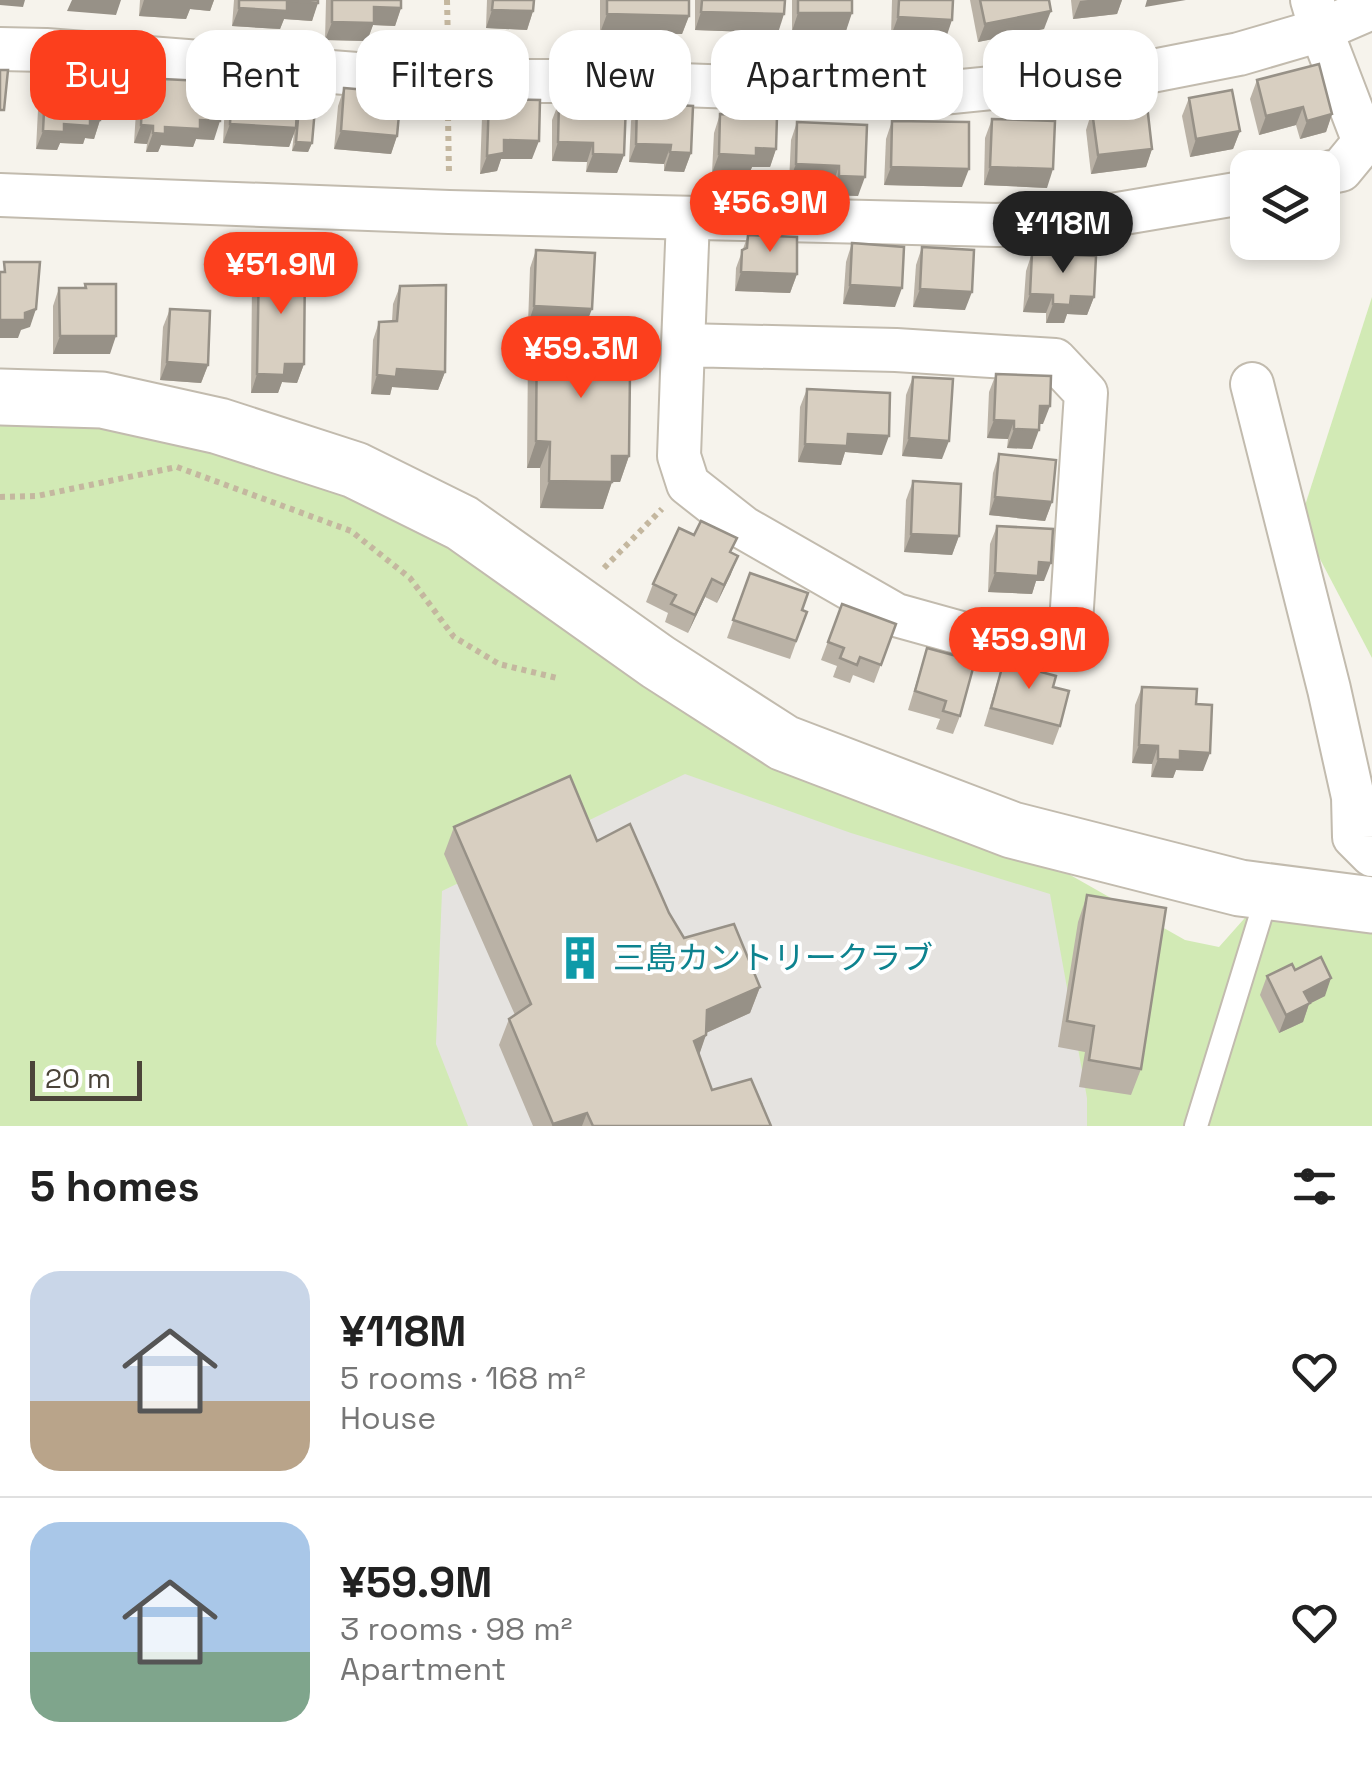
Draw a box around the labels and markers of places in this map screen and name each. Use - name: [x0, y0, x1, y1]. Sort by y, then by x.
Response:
- pin: ¥56.9M: [689, 170, 851, 255]
- pin: ¥118M: [993, 191, 1133, 276]
- pin: ¥51.9M: [200, 232, 362, 317]
- pin: ¥59.3M: [500, 316, 662, 401]
- pin: ¥59.9M: [948, 607, 1110, 692]
- building icon: 三島カントリークラブ: [556, 934, 604, 982]
- place label: 三島カントリークラブ: [613, 938, 933, 978]

